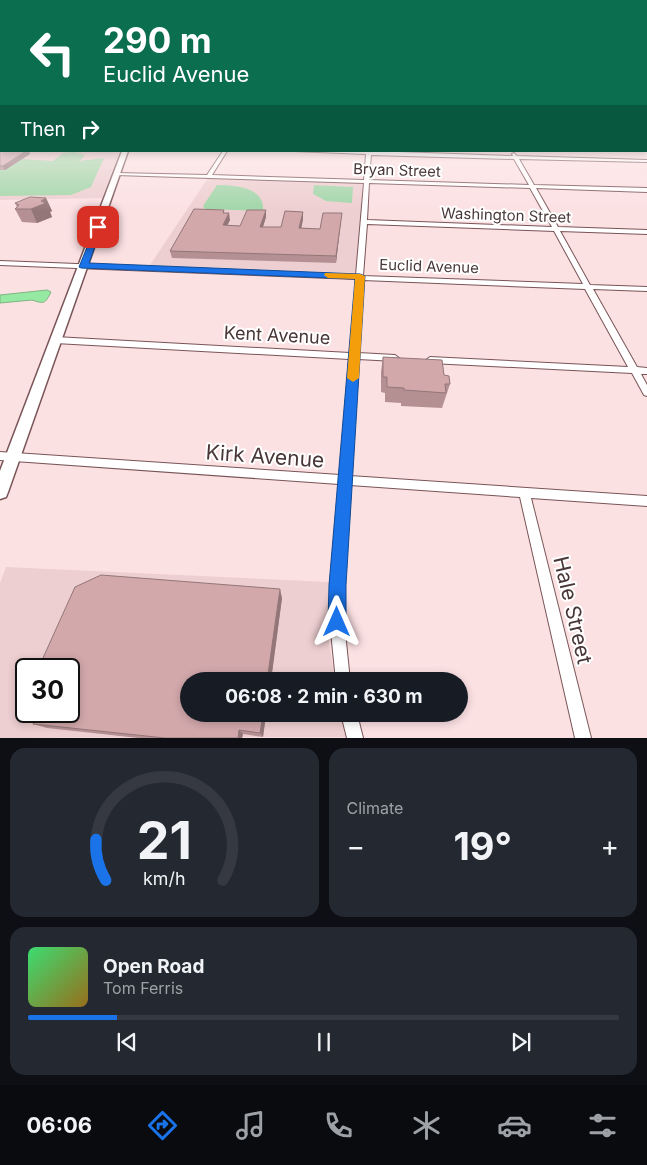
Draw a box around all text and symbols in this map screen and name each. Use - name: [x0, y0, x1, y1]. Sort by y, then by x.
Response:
- text: 290 m: [103, 19, 212, 61]
- icon: left: [20, 20, 85, 85]
- text: Euclid Avenue: [103, 61, 249, 87]
- icon: right: [76, 115, 104, 143]
- text: Then: [20, 118, 66, 141]
- street label: Bryan Street: [353, 159, 441, 181]
- street label: Washington Street: [441, 203, 571, 227]
- pin: [77, 206, 119, 248]
- icon: arrive: [84, 213, 112, 241]
- street label: Euclid Avenue: [379, 255, 479, 277]
- street label: Kent Avenue: [223, 322, 331, 348]
- street label: Kirk Avenue: [205, 439, 325, 473]
- street label: Hale Street: [548, 554, 598, 666]
- position arrow: [310, 595, 362, 647]
- speed limit sign: 30: [15, 658, 80, 723]
- text: 06:08 · 2 min · 630 m: [225, 685, 423, 708]
- text: Climate: [347, 798, 403, 818]
- text: 21: [137, 809, 192, 872]
- text: 19°: [453, 823, 512, 869]
- text: −: [347, 829, 365, 863]
- text: +: [600, 829, 619, 863]
- text: km/h: [143, 868, 185, 889]
- text: Open Road: [103, 955, 204, 978]
- text: Tom Ferris: [103, 978, 183, 998]
- icon: previous: [113, 1028, 141, 1056]
- icon: pause: [310, 1028, 338, 1056]
- icon: next: [507, 1028, 535, 1056]
- icon: directions: [145, 1108, 180, 1143]
- icon: music: [233, 1108, 268, 1143]
- icon: phone: [321, 1108, 356, 1143]
- icon: climate: [409, 1108, 444, 1143]
- icon: car: [497, 1108, 532, 1143]
- icon: filters: [585, 1108, 620, 1143]
- text: 06:06: [27, 1112, 92, 1138]

